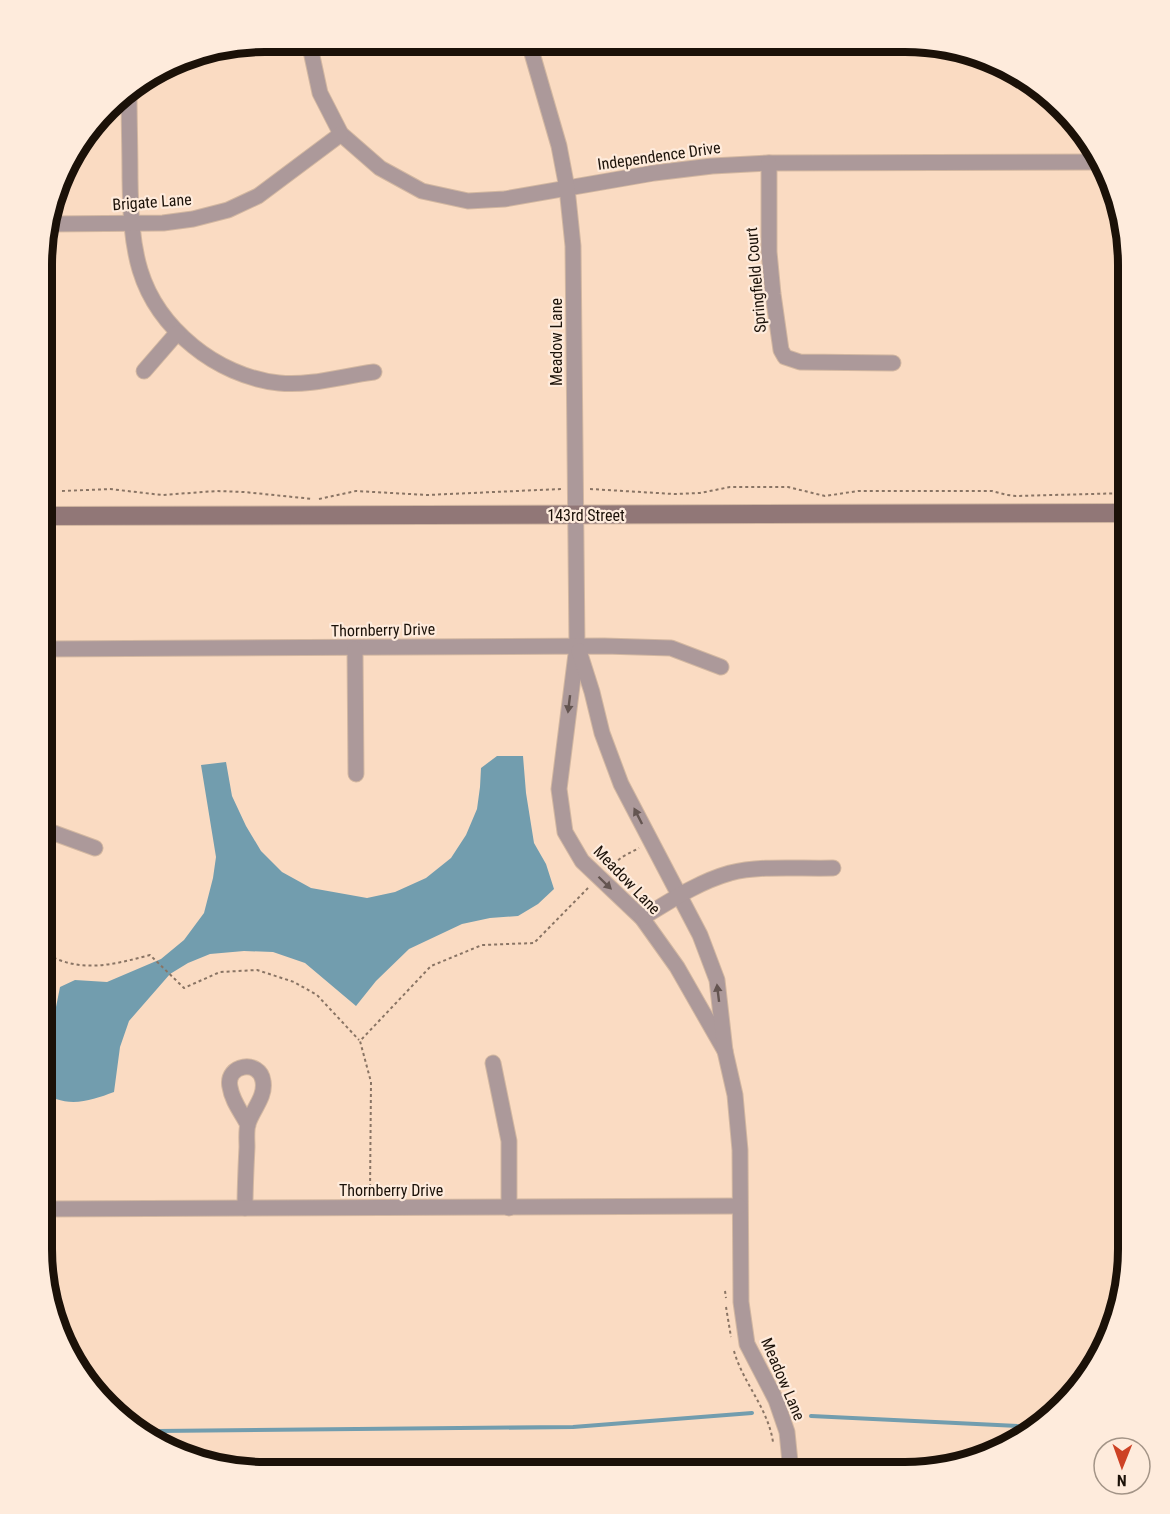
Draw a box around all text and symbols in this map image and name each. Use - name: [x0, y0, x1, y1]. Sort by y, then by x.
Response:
- street label: Independence Drive: [596, 138, 722, 174]
- street label: Brigate Lane: [112, 190, 192, 214]
- street label: Springfield Court: [742, 226, 770, 334]
- street label: Meadow Lane: [547, 298, 566, 386]
- street label: 143rd Street: [547, 506, 625, 525]
- street label: Thornberry Drive: [331, 620, 435, 640]
- one-way arrow: [565, 694, 574, 713]
- one-way arrow: [633, 808, 642, 825]
- street label: Meadow Lane: [590, 842, 664, 918]
- one-way arrow: [598, 876, 613, 890]
- one-way arrow: [714, 983, 723, 1002]
- street label: Thornberry Drive: [339, 1181, 443, 1200]
- street label: Meadow Lane: [757, 1335, 809, 1423]
- north arrow: [1092, 1436, 1152, 1496]
- text: N: [1117, 1471, 1127, 1490]

